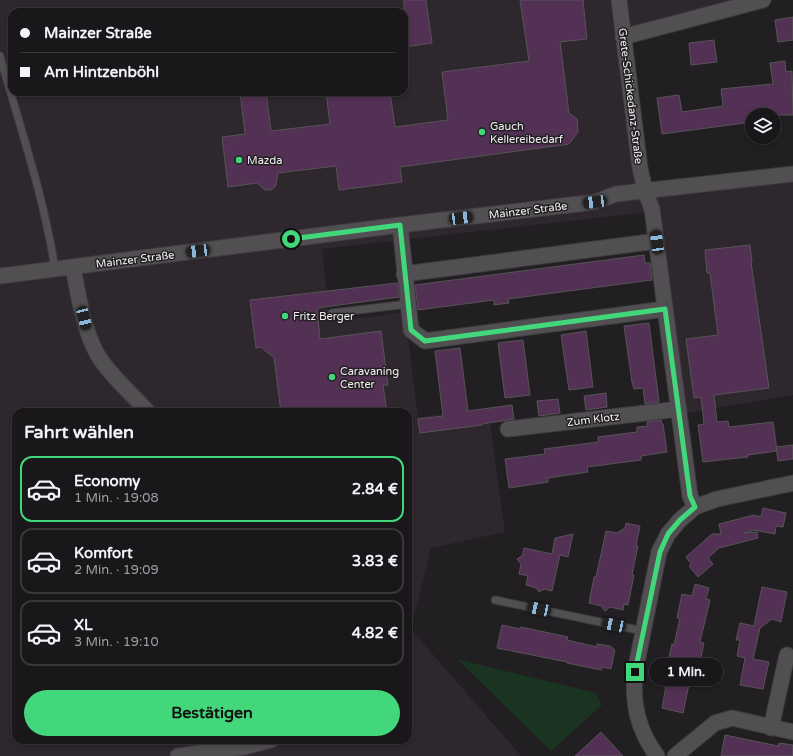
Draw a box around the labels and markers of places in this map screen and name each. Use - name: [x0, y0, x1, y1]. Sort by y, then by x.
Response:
- place label: Gauch Kellereibedarf: [490, 120, 564, 146]
- marker: Gauch Kellereibedarf: [477, 127, 487, 137]
- place label: Mazda: [247, 154, 282, 167]
- marker: Mazda: [234, 155, 244, 165]
- place label: Fritz Berger: [293, 310, 355, 323]
- marker: Fritz Berger: [280, 311, 290, 321]
- place label: Caravaning Center: [340, 365, 399, 391]
- marker: Caravaning Center: [327, 372, 337, 382]

